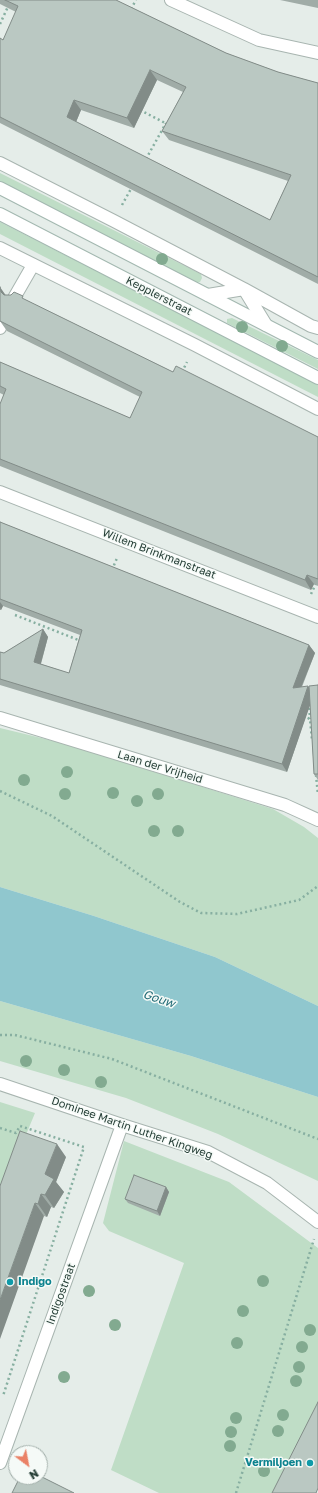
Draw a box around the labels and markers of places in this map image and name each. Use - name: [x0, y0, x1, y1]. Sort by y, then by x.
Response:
- place label: Indigo: [18, 1275, 52, 1289]
- marker: Indigo: [5, 1277, 15, 1287]
- place label: Vermiljoen: [245, 1456, 302, 1470]
- marker: Vermiljoen: [305, 1458, 315, 1468]

